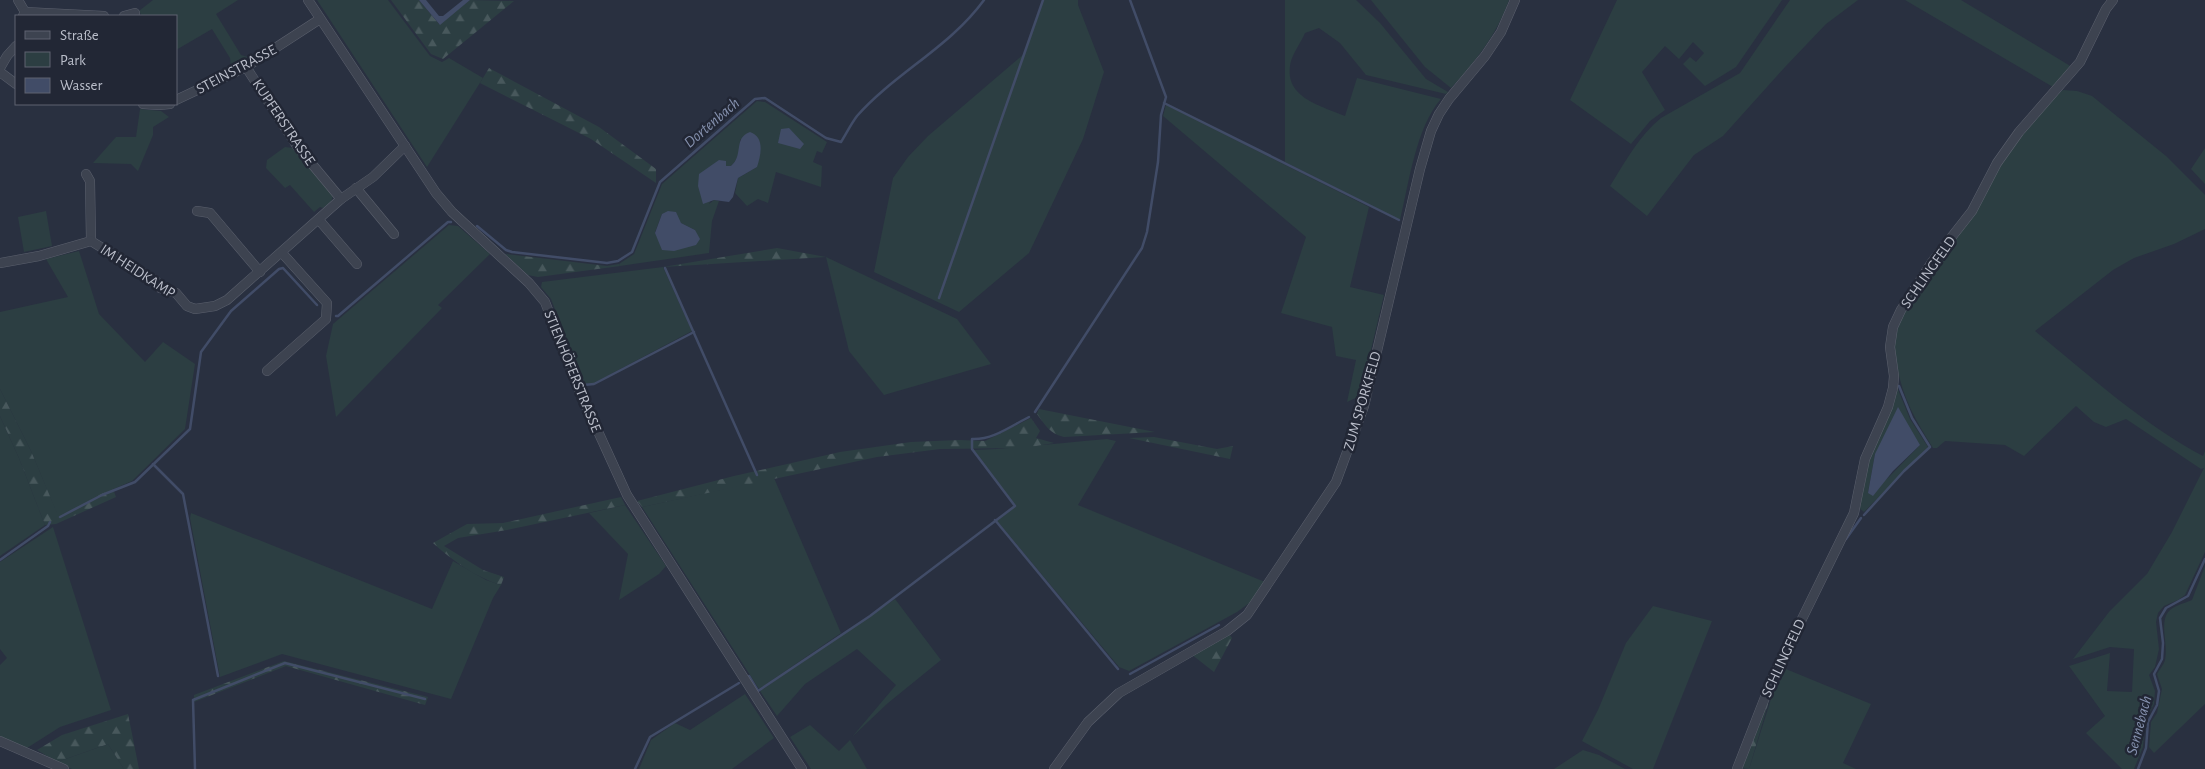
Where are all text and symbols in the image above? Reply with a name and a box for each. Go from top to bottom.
legend [15,15,178,105]
text: Straße [60,28,99,43]
street label: STEINSTRASSE [194,42,279,97]
text: Park [60,53,86,68]
street label: KUPFERSTRASSE [249,77,318,168]
text: Wasser [60,78,103,93]
water label: Dortenbach [681,95,742,151]
street label: SCHLINGFELD [1898,233,1959,311]
street label: IM HEIDKAMP [98,242,178,301]
street label: STIENHÖFERSTRASSE [541,307,606,434]
street label: ZUM SPORKFELD [1341,350,1384,452]
street label: SCHLINGFELD [1759,617,1808,699]
water label: Sennebach [2123,694,2155,757]

